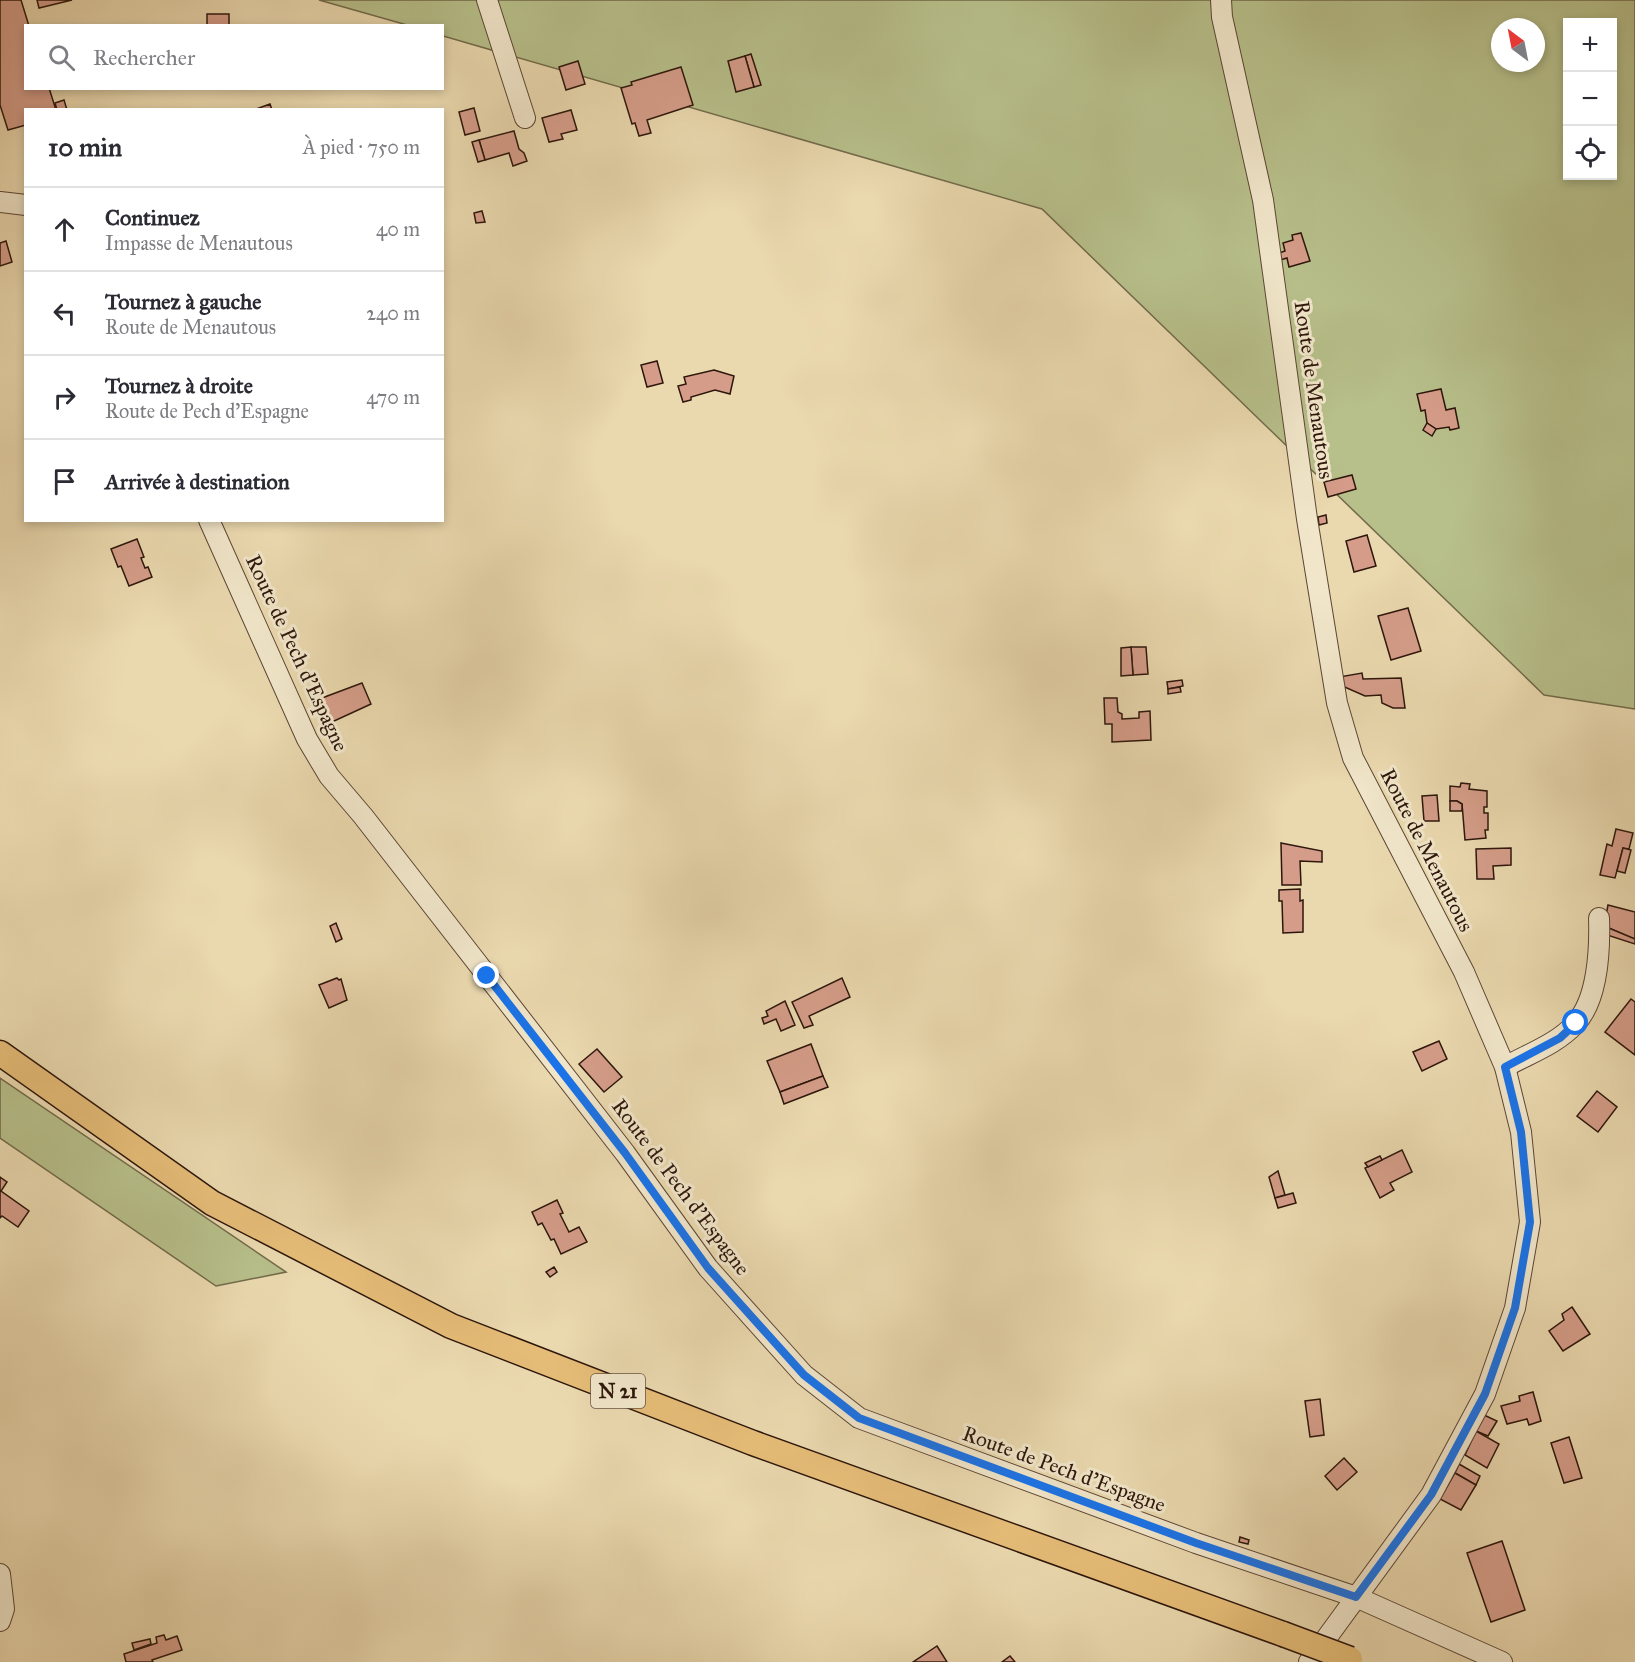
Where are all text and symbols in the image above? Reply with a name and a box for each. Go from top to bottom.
north arrow [1491,18,1545,72]
map controls [1563,18,1617,180]
button: + [1563,18,1617,72]
search box [24,24,444,90]
icon: search [45,41,78,74]
text: Rechercher [93,44,195,71]
button: − [1563,72,1617,126]
button: locate [1563,126,1617,180]
text: 10 min [48,131,122,163]
text: À pied · 750 m [303,135,420,159]
text: Continuez [105,204,200,231]
icon: ahead [48,213,81,246]
text: 40 m [376,217,420,241]
text: Impasse de Menautous [105,231,293,255]
text: Tournez à gauche [105,288,261,315]
icon: left [48,297,81,330]
street label: Route de Menautous [1289,299,1339,481]
text: 240 m [366,301,420,325]
text: Route de Menautous [105,315,276,339]
text: Tournez à droite [105,372,253,399]
icon: right [48,381,81,414]
text: 470 m [366,385,420,409]
text: Route de Pech d'Espagne [105,399,309,423]
icon: arrive [48,465,81,498]
text: Arrivée à destination [105,468,290,495]
street label: Route de Pech d'Espagne [240,550,354,756]
street label: Route de Menautous [1375,764,1479,936]
route end [473,962,499,988]
route start [1562,1009,1588,1035]
street label: Route de Pech d'Espagne [606,1094,756,1281]
road number: N 21 [591,1374,645,1408]
street label: Route de Pech d'Espagne [959,1420,1169,1518]

